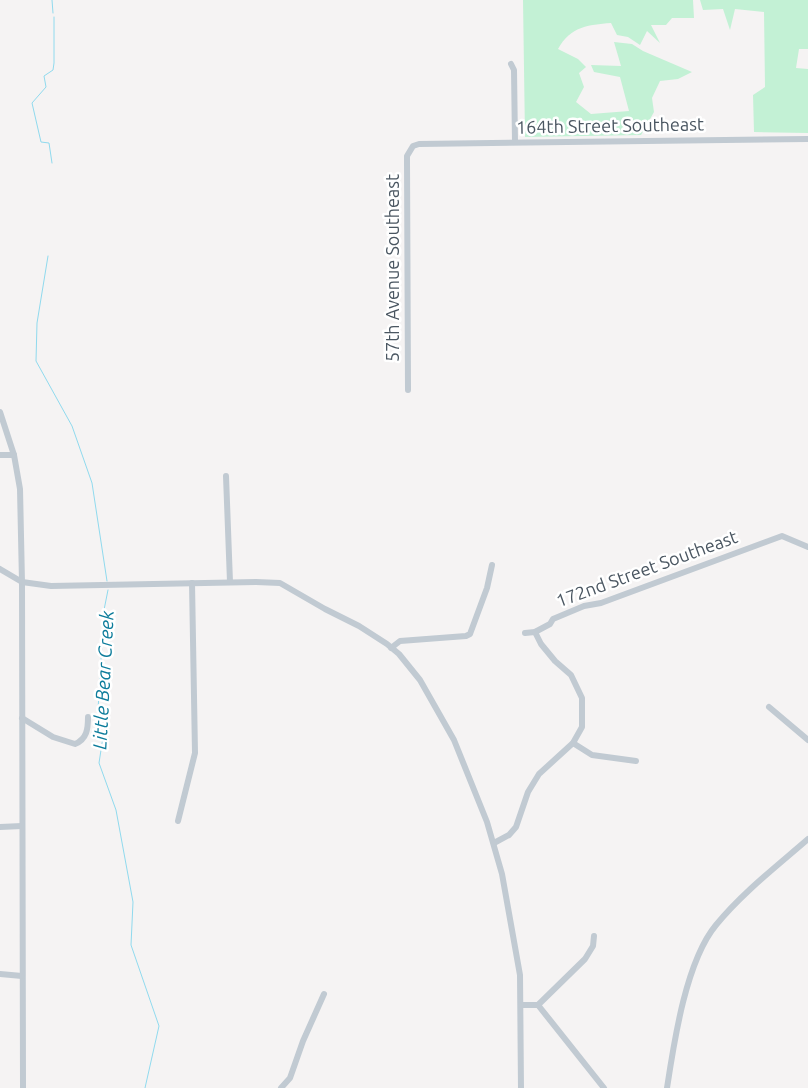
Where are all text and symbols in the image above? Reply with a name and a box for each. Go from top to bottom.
street label: 164th Street Southeast [516,113,704,137]
street label: 57th Avenue Southeast [382,174,402,362]
street label: 172nd Street Southeast [553,526,740,610]
water label: Little Bear Creek [88,610,118,750]

